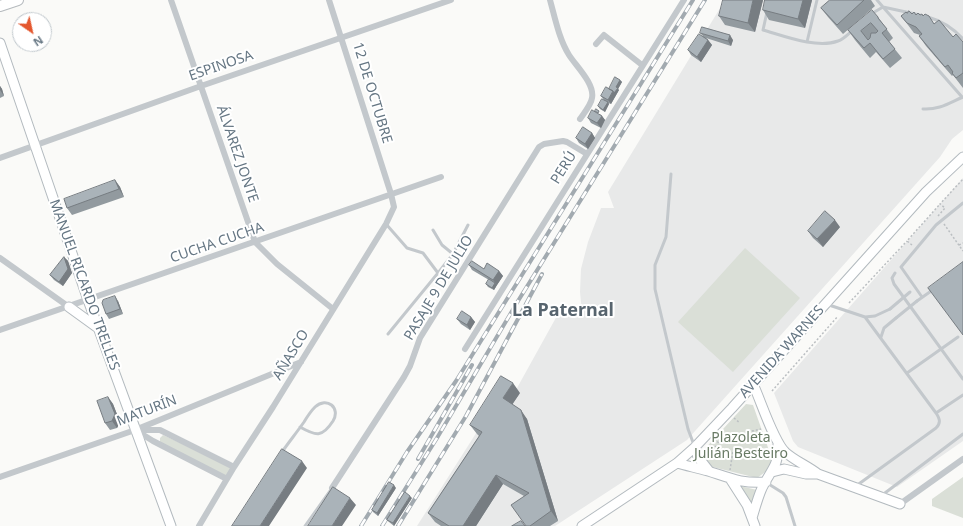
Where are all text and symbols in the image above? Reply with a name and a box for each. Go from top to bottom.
north arrow [12,12,52,52]
text: N [31,33,46,50]
street label: 12 DE OCTUBRE [349,40,395,146]
street label: ESPINOSA [187,47,255,85]
street label: ÁLVAREZ JONTE [212,103,262,205]
street label: PERÚ [548,149,580,187]
street label: MANUEL RICARDO TRELLES [45,197,123,373]
street label: CUCHA CUCHA [168,219,266,267]
street label: PASAJE 9 DE JULIO [401,232,477,344]
district label: La Paternal [512,300,614,322]
street label: AVENIDA WARNES [736,302,828,402]
street label: AÑASCO [269,327,313,383]
street label: MATURÍN [115,392,179,430]
park label: Plazoleta Julián Besteiro [694,430,788,462]

